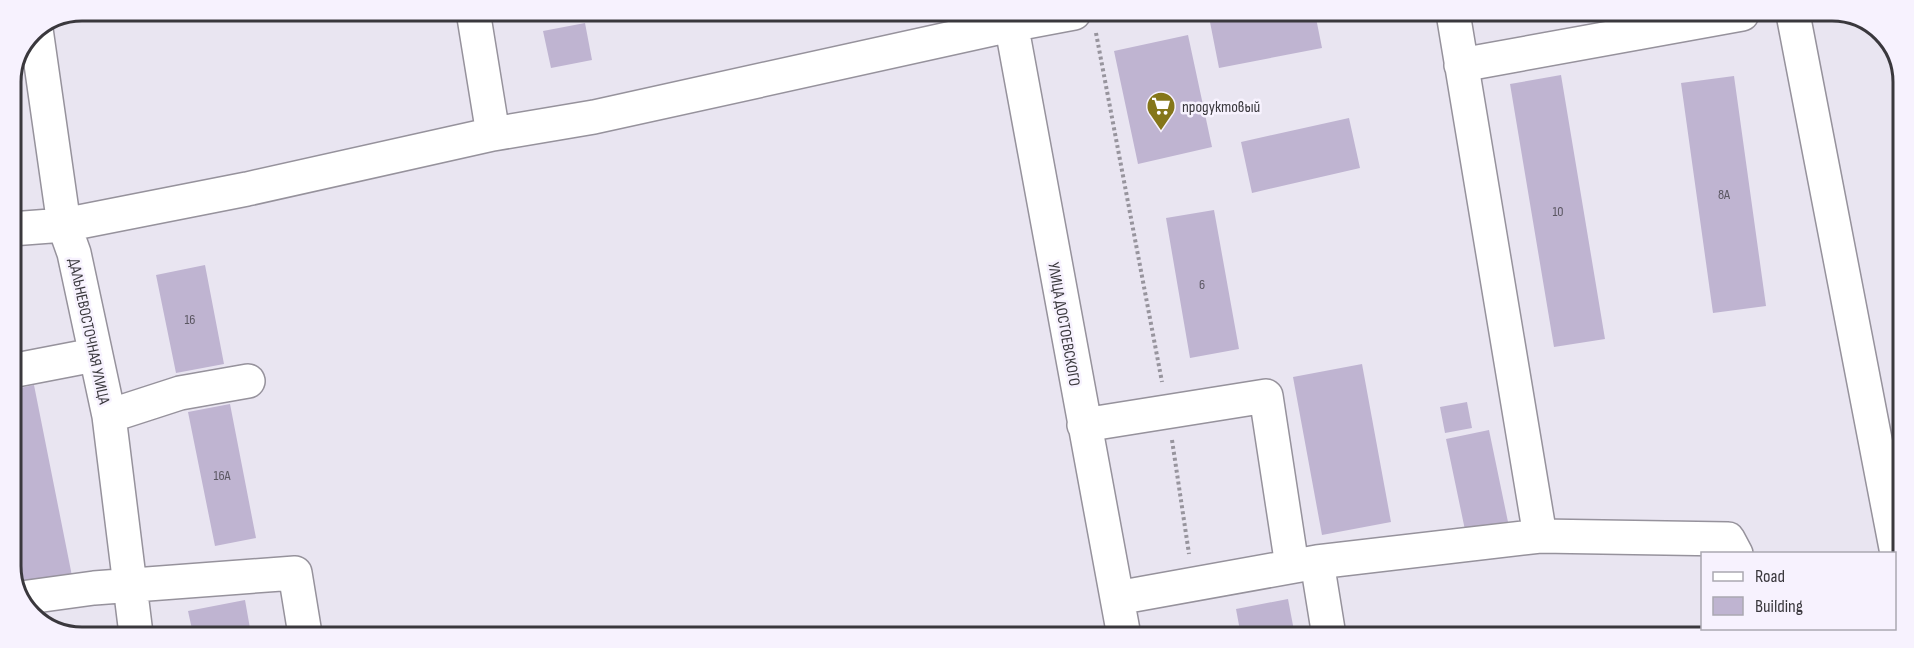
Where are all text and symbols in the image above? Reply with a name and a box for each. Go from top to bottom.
supermarket icon: продуктовый [1145,90,1177,132]
place label: продуктовый [1182,98,1260,117]
house number: 8А [1718,186,1731,203]
house number: 10 [1552,203,1564,220]
street label: ДАЛЬНЕВОСТОЧНАЯ УЛИЦА [64,257,113,406]
street label: УЛИЦА ДОСТОЕВСКОГО [1043,261,1084,388]
house number: 6 [1199,276,1205,293]
house number: 16 [184,311,196,328]
house number: 16А [213,467,232,484]
legend [1701,552,1896,630]
text: Road [1755,566,1785,587]
text: Building [1755,596,1803,617]

